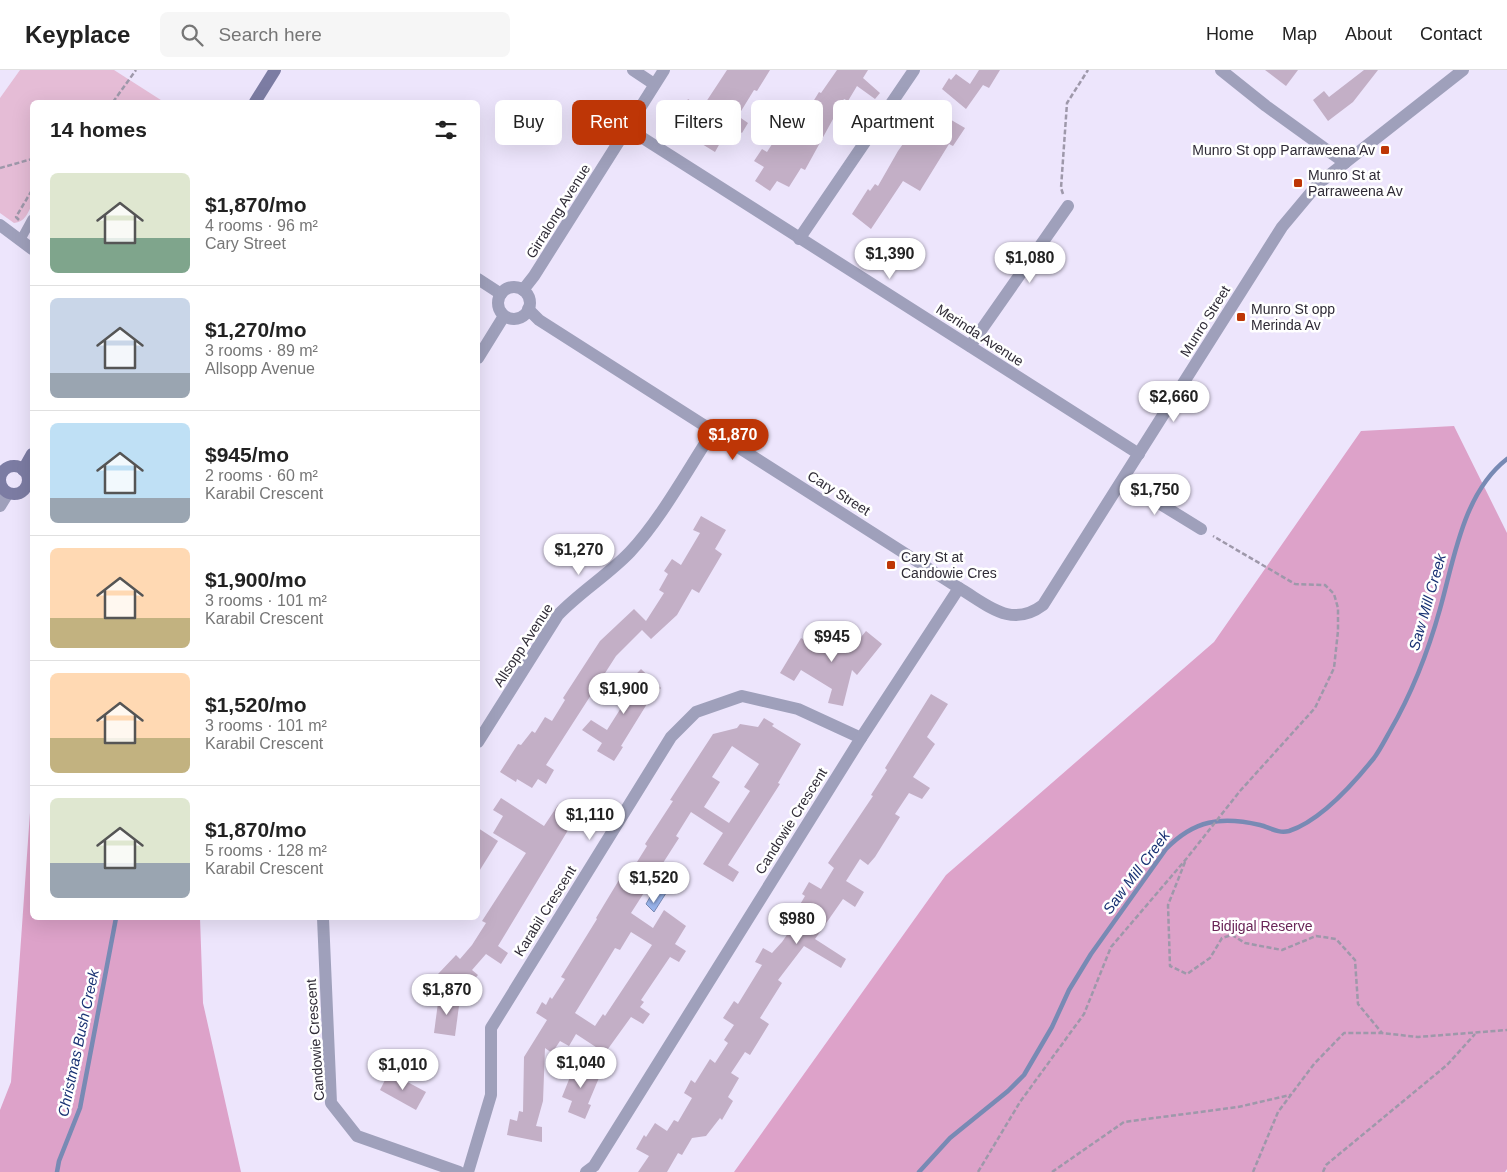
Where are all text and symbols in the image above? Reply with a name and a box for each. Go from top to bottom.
search box [160,12,510,57]
text: Keyplace [25,21,130,48]
icon: search [178,21,206,49]
text: Search here [218,24,322,45]
text: Home [1206,24,1254,44]
text: Map [1282,24,1317,44]
text: About [1345,24,1392,44]
text: Contact [1420,24,1482,44]
chip: Buy [495,100,562,145]
chip: Rent [572,100,646,145]
chip: Filters [656,100,741,145]
chip: New [751,100,823,145]
chip: Apartment [833,100,952,145]
icon: filters [432,116,460,144]
text: 14 homes [50,118,147,141]
place label: Munro St opp Parraweena Av [1192,142,1375,158]
marker: Munro St opp Parraweena Av [1379,144,1391,156]
street label: Girralong Avenue [523,161,593,261]
place label: Munro St at Parraweena Av [1308,167,1403,199]
marker: Munro St at Parraweena Av [1292,177,1304,189]
icon: home [90,193,150,253]
text: $1,870/mo [205,193,307,216]
text: 4 rooms · 96 m² [205,217,318,234]
text: Cary Street [205,235,286,252]
pin: $1,390 [849,238,931,280]
pin: $1,080 [989,242,1071,284]
text: $1,390 [866,245,914,262]
text: $1,080 [1006,249,1054,266]
street label: Munro Street [1177,282,1233,360]
street label: Merinda Avenue [933,301,1027,369]
place label: Munro St opp Merinda Av [1251,301,1335,333]
marker: Munro St opp Merinda Av [1235,311,1247,323]
icon: home [90,318,150,378]
text: $1,270/mo [205,318,307,341]
text: 3 rooms · 89 m² [205,342,318,359]
text: Allsopp Avenue [205,360,315,377]
pin: $2,660 [1133,380,1215,423]
text: $2,660 [1150,388,1198,405]
pin: $1,870 [692,418,774,461]
text: $1,870 [709,426,757,443]
icon: home [90,443,150,503]
text: $945/mo [205,443,289,466]
text: 2 rooms · 60 m² [205,467,318,484]
street label: Cary Street [805,467,873,519]
pin: $1,750 [1114,474,1196,516]
text: $1,750 [1131,481,1179,498]
text: Karabil Crescent [205,485,323,502]
pin: $1,270 [538,534,620,576]
text: $1,270 [555,541,603,558]
place label: Cary St at Candowie Cres [901,549,997,581]
water label: Saw Mill Creek [1405,550,1449,652]
marker: Cary St at Candowie Cres [885,559,897,571]
icon: home [90,568,150,628]
text: $1,900/mo [205,568,307,591]
text: 3 rooms · 101 m² [205,592,327,609]
street label: Allsopp Avenue [490,600,556,690]
text: Karabil Crescent [205,610,323,627]
pin: $945 [802,620,862,663]
text: $945 [814,628,850,645]
pin: $1,900 [583,672,665,715]
text: $1,900 [600,680,648,697]
icon: home [90,693,150,753]
text: $1,520/mo [205,693,307,716]
text: 3 rooms · 101 m² [205,717,327,734]
text: Karabil Crescent [205,735,323,752]
street label: Candowie Crescent [752,765,830,877]
pin: $1,110 [549,798,631,841]
text: $1,110 [566,806,614,823]
icon: home [90,818,150,878]
text: $1,870/mo [205,818,307,841]
water label: Saw Mill Creek [1099,826,1174,917]
text: 5 rooms · 128 m² [205,842,327,859]
text: Karabil Crescent [205,860,323,877]
pin: $1,520 [613,862,695,904]
street label: Karabil Crescent [511,863,579,959]
text: $1,520 [630,869,678,886]
pin: $980 [767,902,827,945]
text: $980 [779,910,815,927]
park label: Bidjigal Reserve [1211,918,1313,934]
water label: Christmas Bush Creek [54,966,102,1118]
pin: $1,870 [406,974,488,1016]
street label: Candowie Crescent [303,978,327,1101]
text: $1,870 [423,981,471,998]
pin: $1,040 [540,1046,622,1089]
pin: $1,010 [362,1048,444,1091]
text: $1,040 [557,1054,605,1071]
text: $1,010 [379,1056,427,1073]

